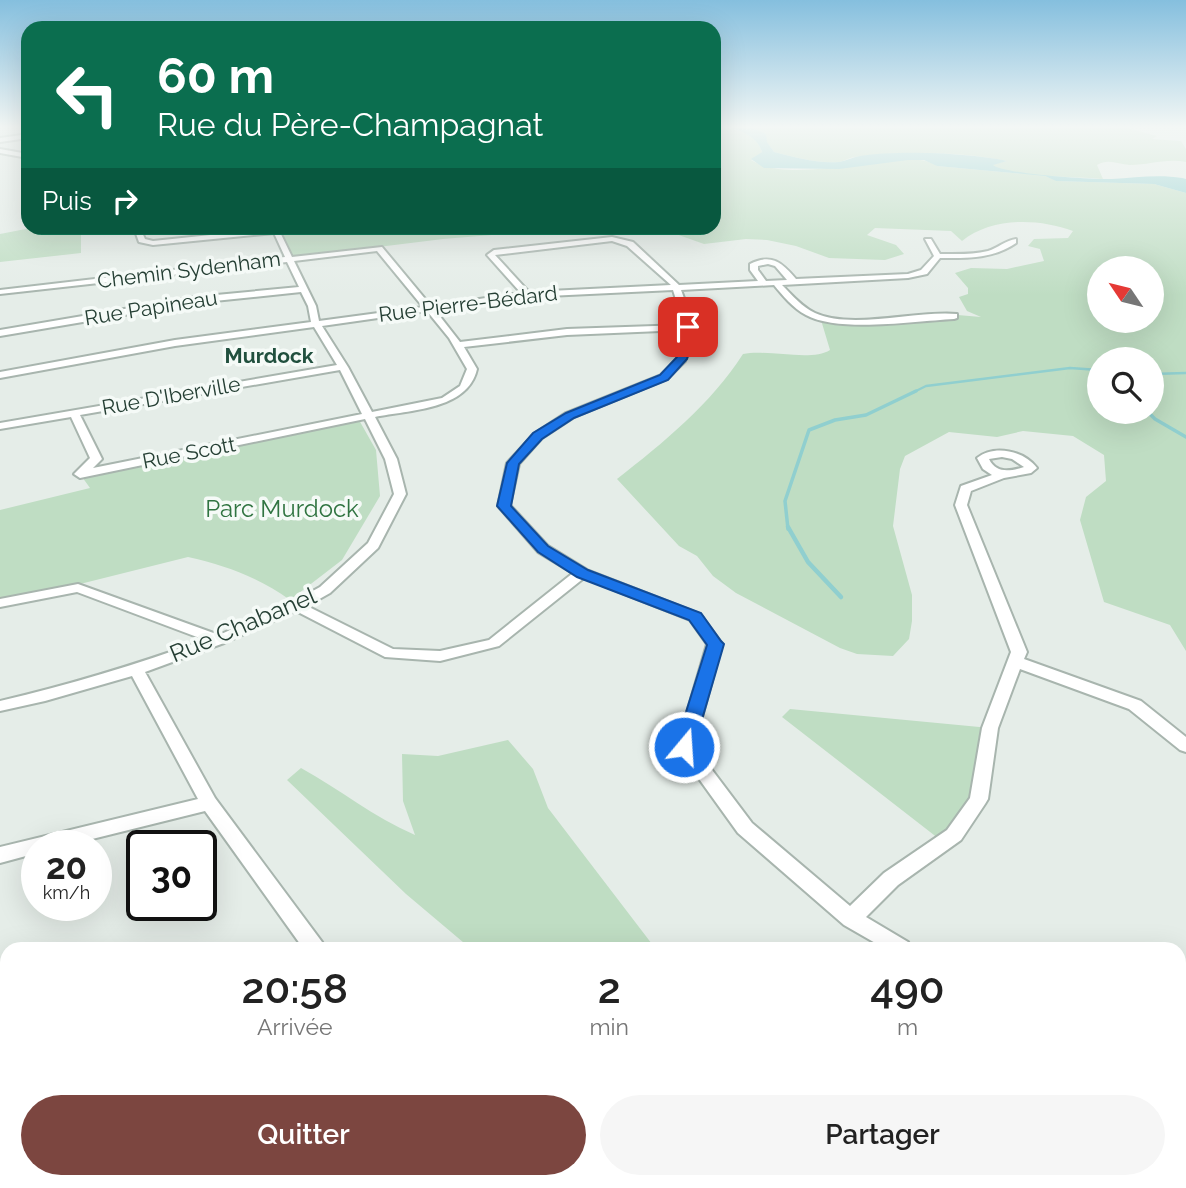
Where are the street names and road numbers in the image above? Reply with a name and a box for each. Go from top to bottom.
street label: Chemin Sydenham [96,246,282,293]
street label: Rue Pierre-Bédard [377,280,559,327]
street label: Rue Papineau [83,285,219,330]
street label: Rue D'Iberville [100,371,242,420]
street label: Rue Scott [140,431,238,474]
street label: Rue Chabanel [165,581,321,668]

